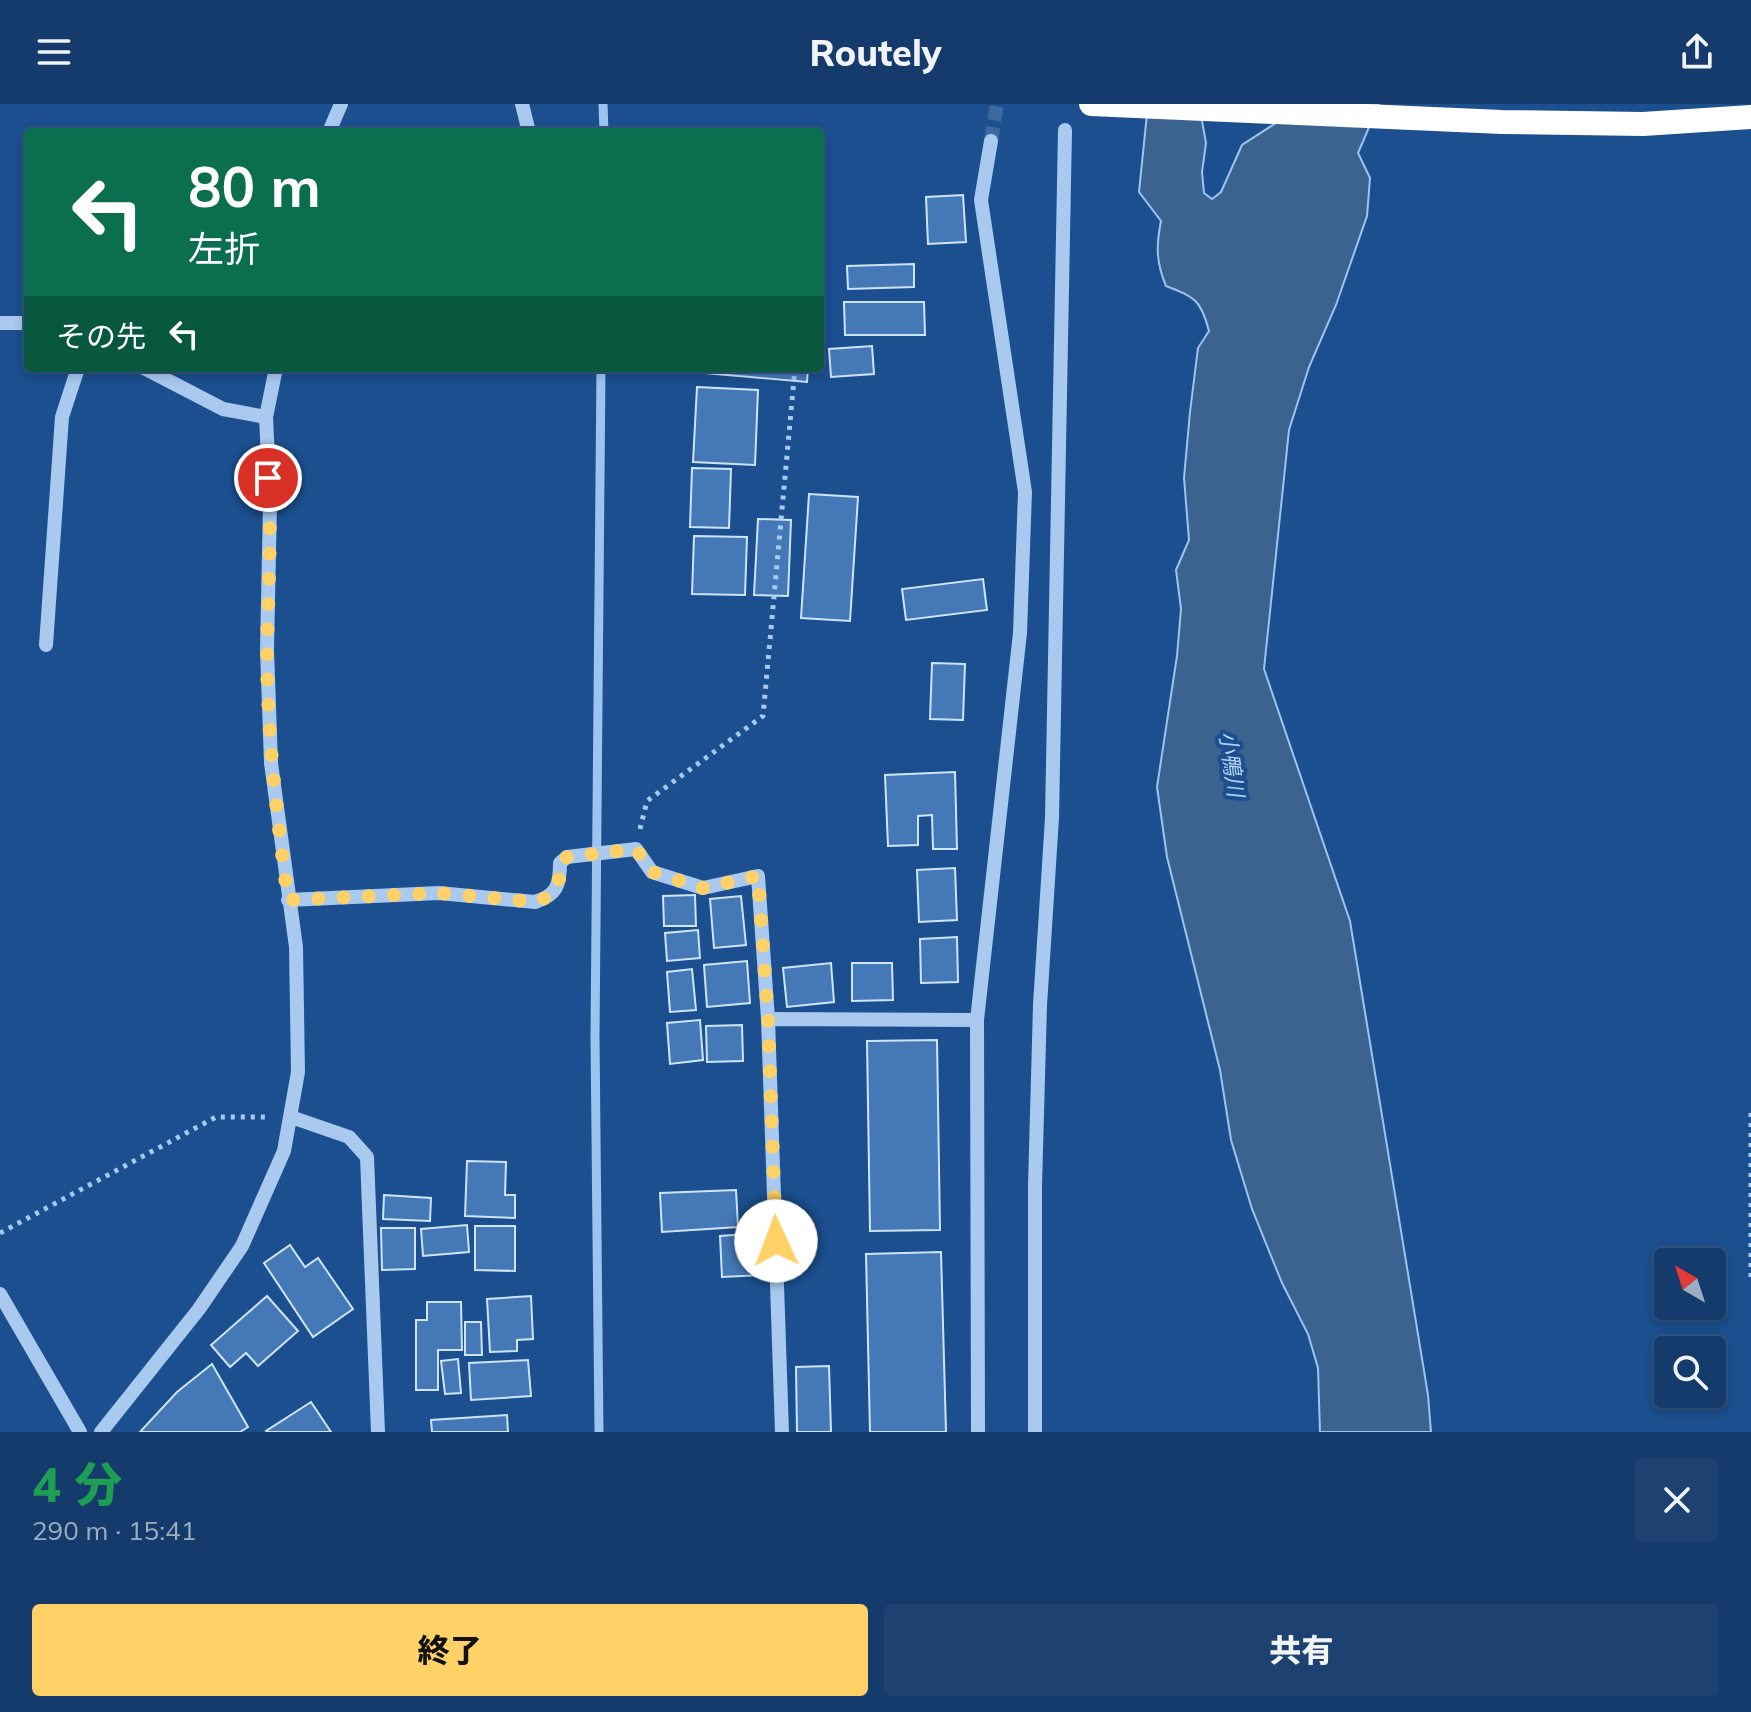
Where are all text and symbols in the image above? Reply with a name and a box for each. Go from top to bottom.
icon: menu [32,30,76,74]
text: Routely [809,30,942,75]
icon: share [1675,30,1719,74]
text: 80 m [188,151,321,221]
icon: left [56,160,160,264]
text: 左折 [188,226,260,271]
icon: left [162,312,206,356]
text: その先 [56,317,146,355]
pin [234,444,302,512]
icon: arrive [246,456,290,500]
water label: 小鴨川 [1214,729,1251,801]
position arrow [734,1199,818,1283]
north arrow [1654,1248,1726,1320]
map controls [1654,1248,1726,1408]
button: search [1654,1336,1726,1408]
text: 4 分 [32,1454,122,1514]
button: close [1635,1458,1719,1542]
text: 290 m · 15:41 [32,1514,196,1547]
button: 終了 [32,1604,868,1696]
button: 共有 [884,1604,1719,1696]

